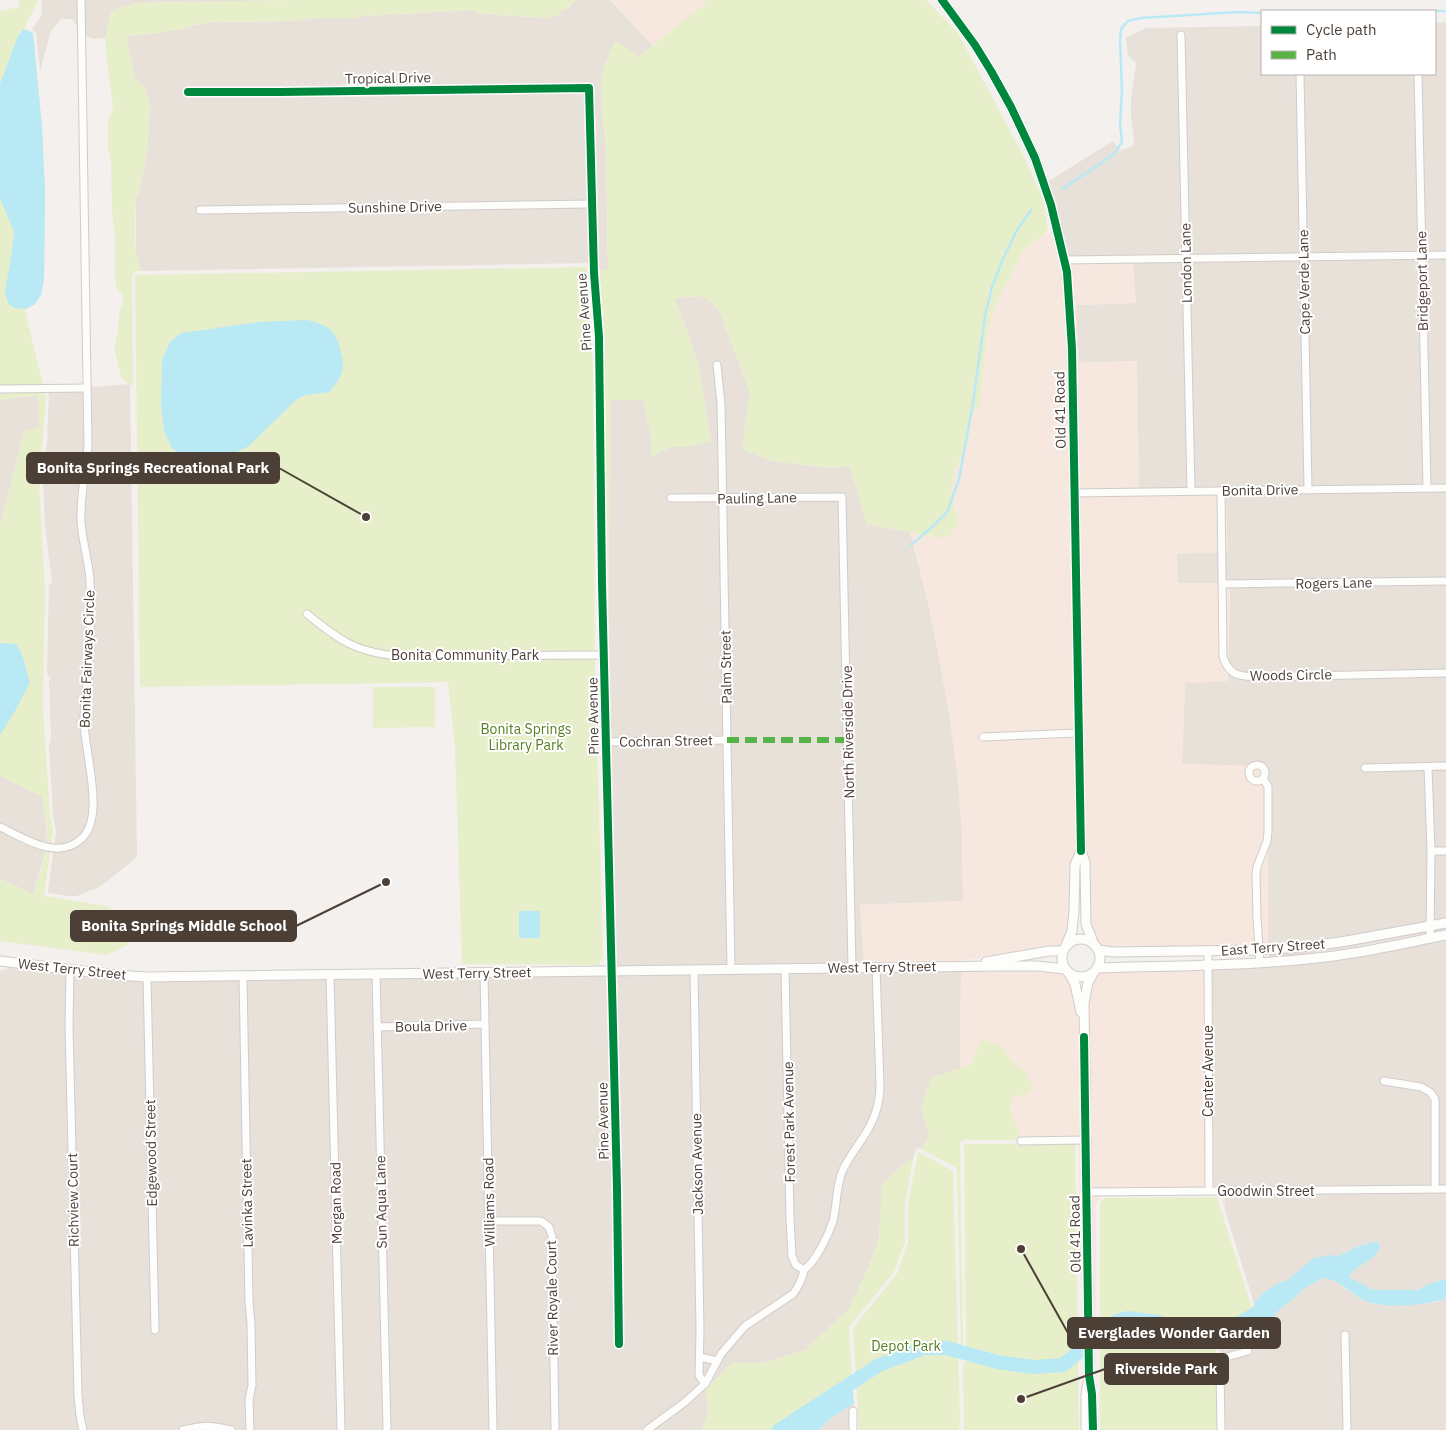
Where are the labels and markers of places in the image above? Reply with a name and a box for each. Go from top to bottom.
callout: Bonita Springs Recreational Park [27,453,279,483]
callout: Bonita Springs Middle School [71,911,296,941]
callout: Everglades Wonder Garden [1068,1318,1280,1348]
callout: Riverside Park [1105,1354,1228,1384]

